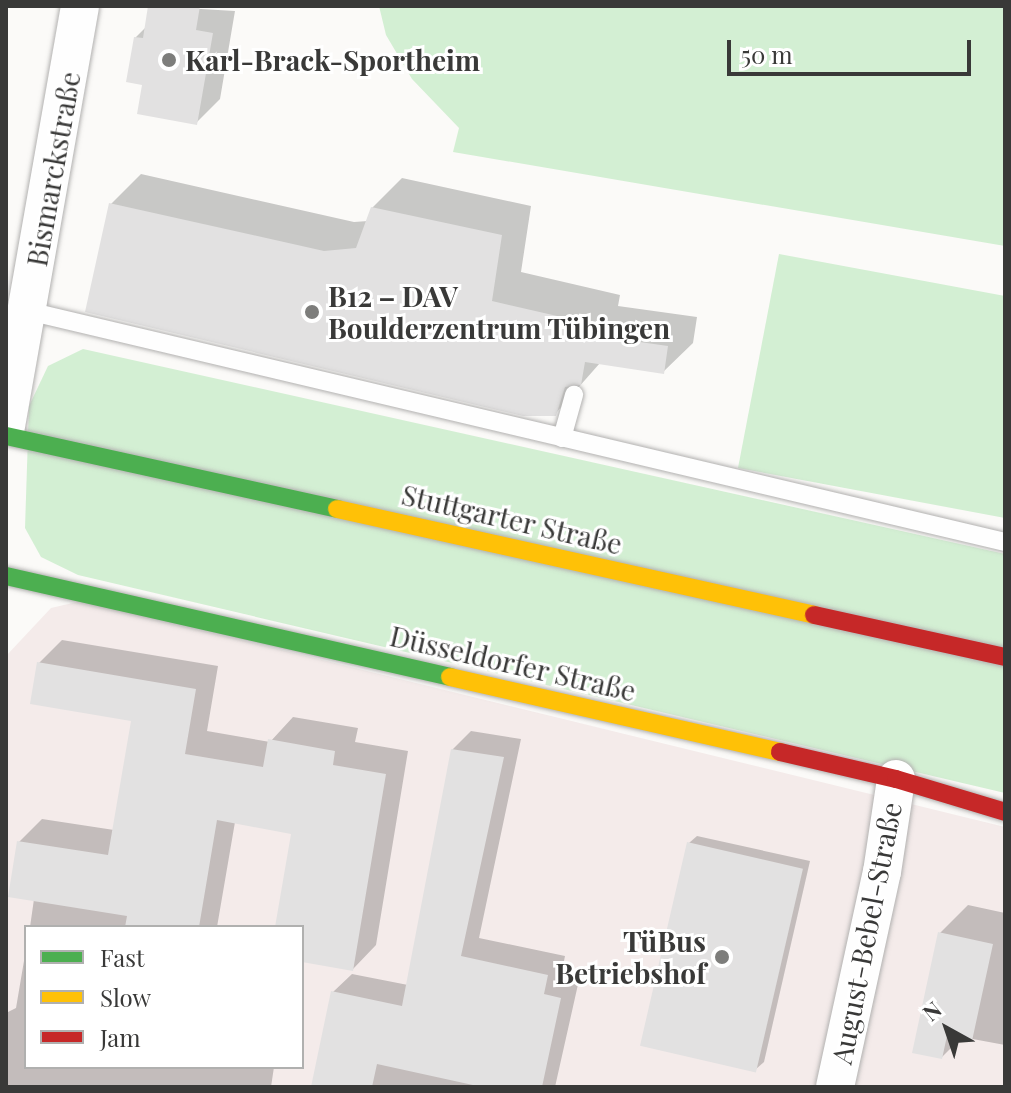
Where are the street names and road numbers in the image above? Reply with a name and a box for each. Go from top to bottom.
street label: Bismarckstraße [19,69,87,269]
street label: Stuttgarter Straße [398,477,626,561]
street label: Düsseldorfer Straße [387,618,639,708]
street label: August-Bebel-Straße [824,799,908,1067]

